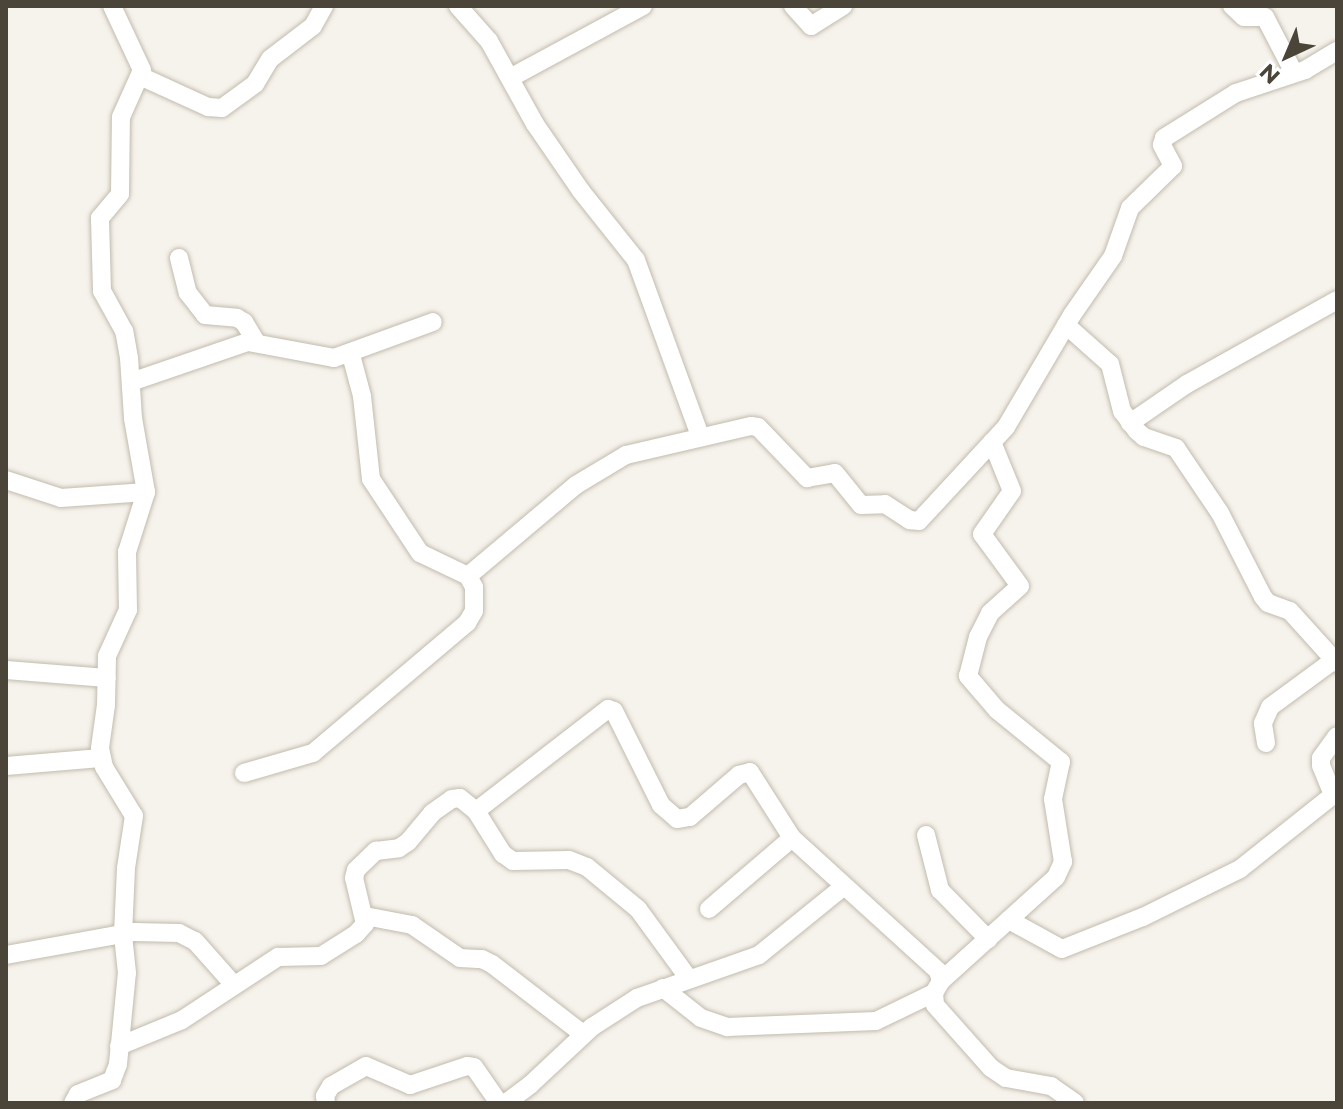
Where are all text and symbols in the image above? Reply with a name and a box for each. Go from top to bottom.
north arrow [1247,16,1327,96]
text: N [1254,58,1286,90]

